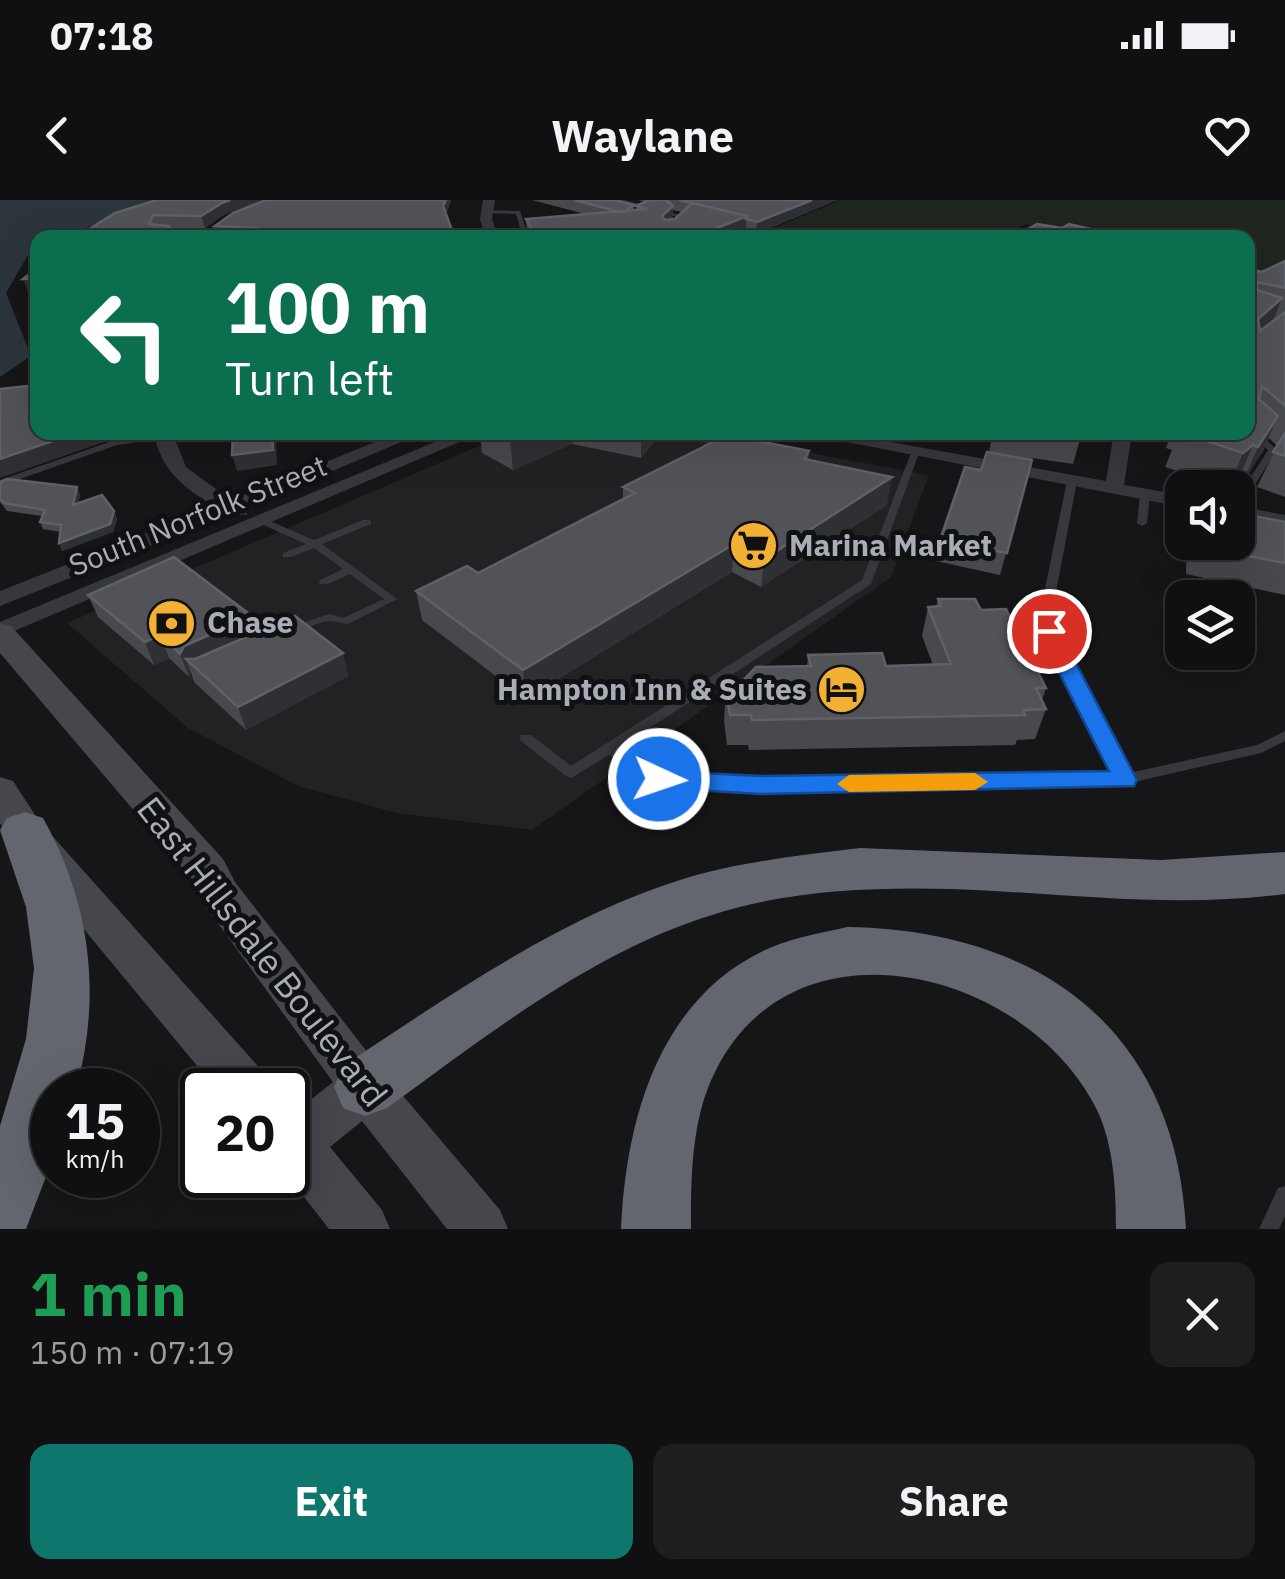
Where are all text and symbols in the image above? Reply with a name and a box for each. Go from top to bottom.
text: 07:18 [50,11,154,60]
text: Waylane [551,106,734,164]
icon: back [30,108,85,163]
icon: heart [1200,108,1255,163]
text: 100 m [225,261,430,352]
icon: left [60,270,190,400]
text: Turn left [225,349,394,407]
street label: South Norfolk Street [63,445,332,584]
map controls [1165,470,1255,670]
button: sound [1165,470,1255,560]
supermarket icon: Marina Market [728,520,780,572]
place label: Marina Market [789,525,992,564]
button: layers [1165,580,1255,670]
pin [1007,589,1092,674]
bank icon: Chase [146,597,198,649]
place label: Chase [207,602,293,641]
icon: arrive [1022,604,1077,659]
hotel icon: Hampton Inn & Suites [816,664,868,716]
place label: Hampton Inn & Suites [497,669,807,708]
position arrow [607,727,711,831]
street label: East Hillsdale Boulevard [127,787,398,1116]
speed limit sign: 20 [180,1068,310,1198]
text: 15 [65,1088,125,1153]
text: km/h [66,1142,124,1175]
text: 1 min [30,1254,187,1333]
button: close [1150,1262,1255,1367]
text: 150 m · 07:19 [30,1331,235,1373]
button: Exit [30,1444,633,1559]
button: Share [653,1444,1255,1559]

